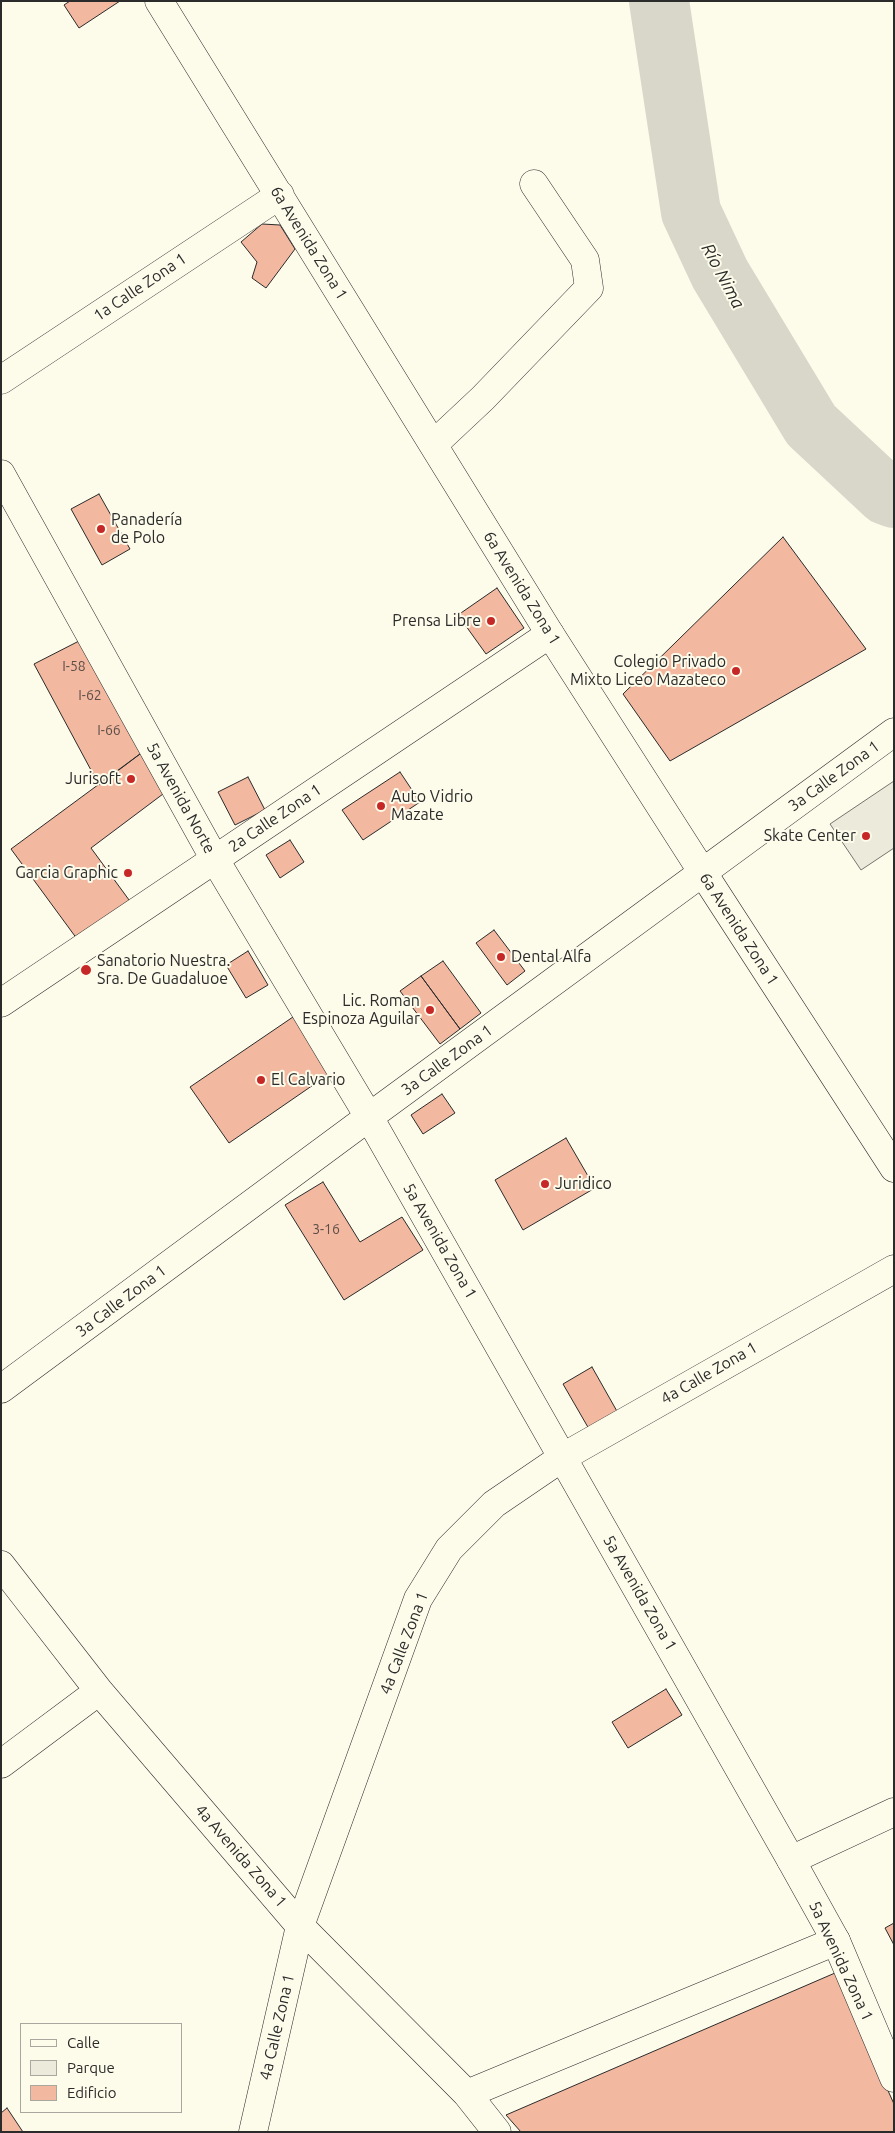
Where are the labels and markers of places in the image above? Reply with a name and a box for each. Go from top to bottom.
place label: Panadería de Polo [111,510,182,548]
marker: Panadería de Polo [95,523,107,535]
place label: Prensa Libre [392,611,481,631]
marker: Prensa Libre [485,615,497,627]
place label: Colegio Privado Mixto Liceo Mazateco [570,652,726,690]
marker: Colegio Privado Mixto Liceo Mazateco [730,665,742,677]
place label: Jurisoft [65,769,121,789]
marker: Jurisoft [125,773,137,785]
place label: Auto Vidrio Mazate [391,787,473,825]
marker: Auto Vidrio Mazate [375,800,387,812]
place label: Skate Center [764,826,856,846]
marker: Skate Center [860,830,872,842]
place label: Garcia Graphic [15,863,118,883]
marker: Garcia Graphic [122,867,134,879]
place label: Dental Alfa [511,947,591,967]
place label: Sanatorio Nuestra. Sra. De Guadaluoe [97,951,230,989]
marker: Dental Alfa [495,951,507,963]
marker: Sanatorio Nuestra. Sra. De Guadaluoe [79,963,93,977]
place label: Lic. Roman Espinoza Aguilar [302,991,420,1029]
marker: Lic. Roman Espinoza Aguilar [424,1004,436,1016]
place label: El Calvario [271,1070,345,1090]
marker: El Calvario [255,1074,267,1086]
place label: Juridico [555,1174,612,1194]
marker: Juridico [539,1178,551,1190]

